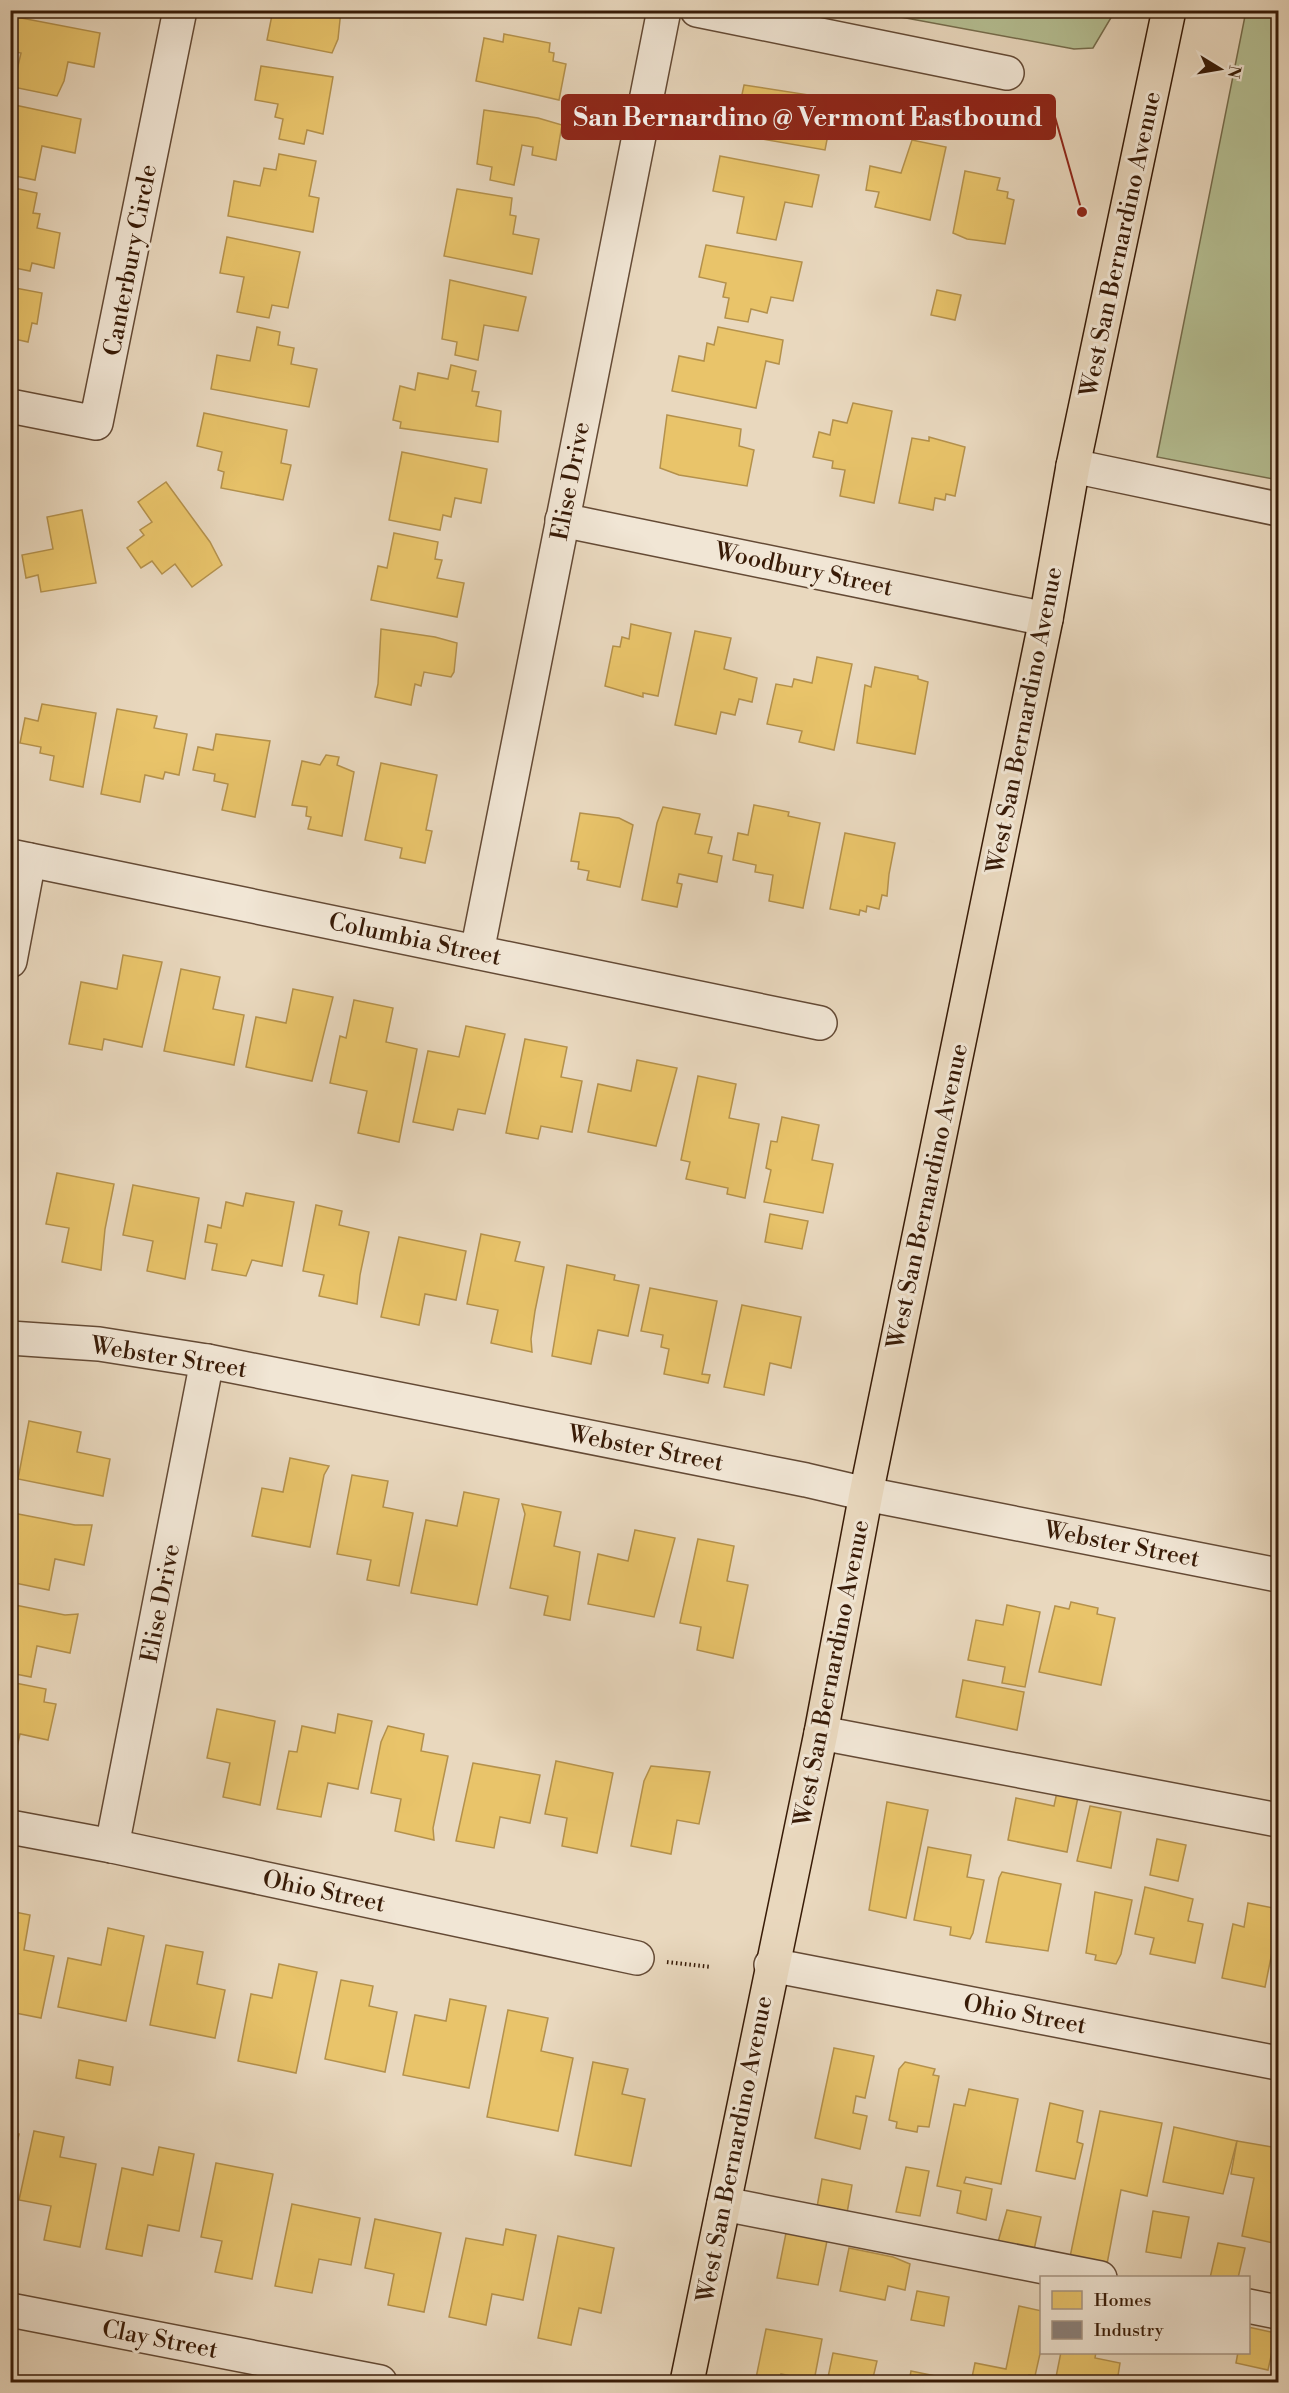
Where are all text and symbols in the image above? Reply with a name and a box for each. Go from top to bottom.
north arrow [1190,39,1250,99]
text: N [1223,64,1245,80]
street label: West San Bernardino Avenue [1074,89,1168,401]
callout: San Bernardino @ Vermont Eastbound [562,95,1055,139]
text: San Bernardino @ Vermont Eastbound [573,102,1043,134]
street label: Canterbury Circle [98,162,164,358]
street label: Elise Drive [545,419,597,543]
street label: Woodbury Street [711,536,896,604]
street label: West San Bernardino Avenue [980,564,1069,877]
street label: Columbia Street [326,907,504,973]
street label: West San Bernardino Avenue [881,1041,975,1353]
street label: Webster Street [88,1331,250,1385]
street label: Webster Street [565,1419,727,1479]
street label: Webster Street [1041,1515,1203,1575]
street label: West San Bernardino Avenue [787,1517,876,1830]
street label: Elise Drive [135,1541,187,1665]
street label: Ohio Street [260,1864,388,1920]
street label: Ohio Street [961,1988,1089,2042]
street label: West San Bernardino Avenue [690,1993,779,2306]
legend [1040,2276,1250,2354]
text: Homes [1094,2289,1151,2312]
street label: Clay Street [99,2314,221,2366]
text: Industry [1094,2319,1164,2342]

